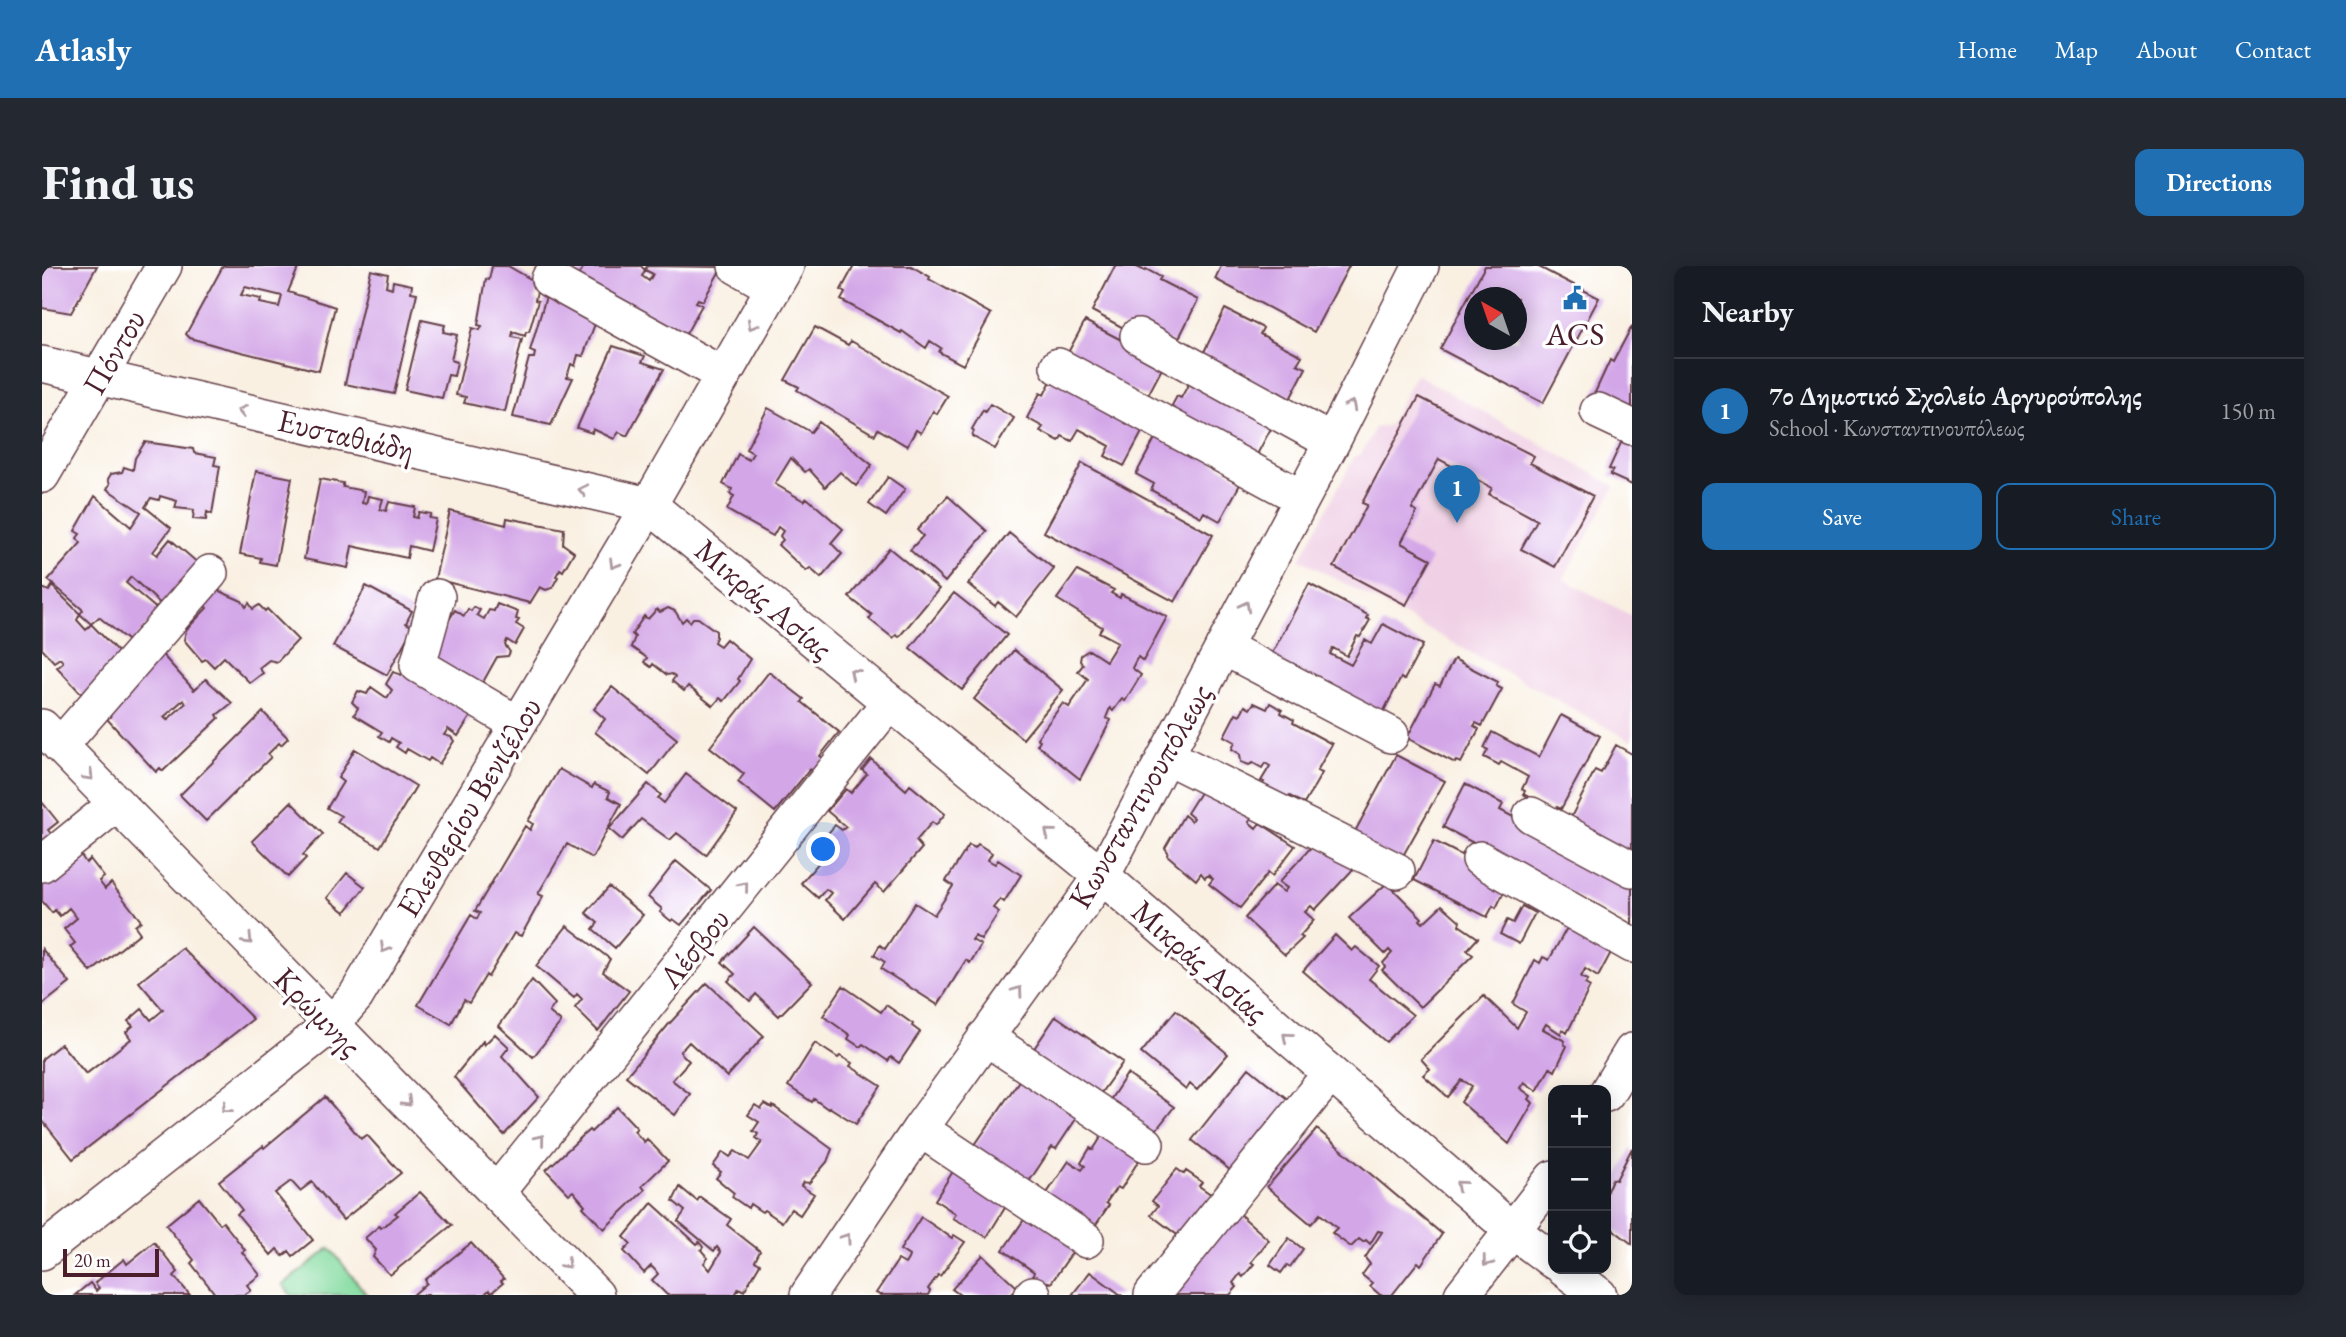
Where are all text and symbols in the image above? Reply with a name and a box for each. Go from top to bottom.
text: Atlasly [35,28,132,71]
text: Home [1957,34,2017,65]
text: Map [2055,34,2098,65]
text: About [2136,34,2197,65]
text: Contact [2235,34,2311,65]
button: Directions [2135,149,2304,216]
text: Find us [42,150,194,214]
public building icon: ACS [1561,284,1589,312]
north arrow [1464,287,1527,350]
text: Nearby [1702,292,1794,331]
street label: Πόντου [73,302,155,402]
place label: ACS [1545,313,1604,355]
one-way arrow [747,317,760,330]
text: 7ο Δημοτικό Σχολείο Αργυρούπολης [1769,379,2142,413]
text: 1 [1719,396,1731,426]
text: 150 m [2220,396,2276,426]
street label: Ευσταθιάδη [274,399,418,471]
one-way arrow [1342,400,1356,412]
one-way arrow [236,404,248,419]
text: School · Κωνσταντινουπόλεως [1769,413,2025,443]
pin: 1 [1434,465,1480,523]
one-way arrow [577,483,589,498]
button: Save [1702,483,1982,550]
button: Share [1996,483,2276,550]
street label: Μικράς Ασίας [686,529,842,669]
one-way arrow [610,556,623,569]
one-way arrow [1237,601,1250,613]
one-way arrow [849,669,861,682]
street label: Κωνσταντινουπόλεως [1059,676,1221,916]
street label: Ελευθερίου Βενιζέλου [387,689,551,925]
one-way arrow [81,768,94,781]
one-way arrow [1044,829,1057,841]
your location [806,832,840,866]
one-way arrow [736,881,748,894]
street label: Μικράς Ασίας [1123,890,1277,1032]
street label: Λέσβου [648,899,739,997]
one-way arrow [239,931,252,944]
one-way arrow [380,941,393,954]
street label: Κρώμνης [265,958,371,1066]
one-way arrow [1010,986,1022,999]
one-way arrow [1283,1033,1296,1045]
map controls [1548,1085,1611,1274]
button: + [1548,1085,1611,1148]
one-way arrow [399,1094,411,1106]
one-way arrow [222,1099,234,1112]
one-way arrow [532,1135,544,1148]
button: − [1548,1148,1611,1211]
one-way arrow [1455,1181,1468,1193]
button: locate [1548,1211,1611,1274]
one-way arrow [838,1233,851,1246]
scale bar [63,1246,159,1278]
text: 20 m [74,1248,111,1273]
one-way arrow [1482,1254,1495,1267]
one-way arrow [558,1256,571,1269]

